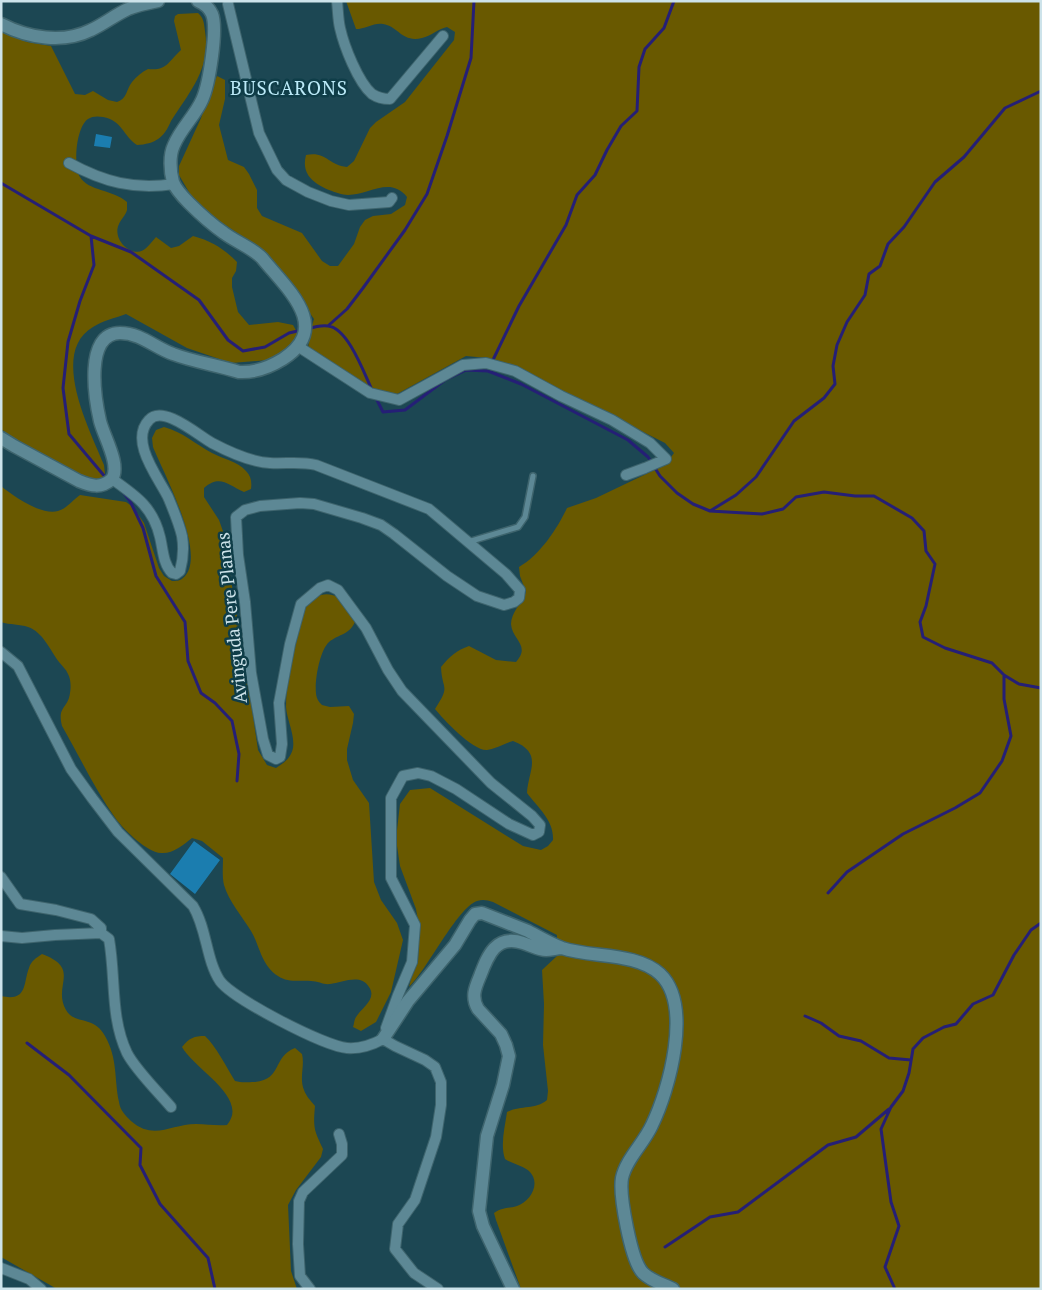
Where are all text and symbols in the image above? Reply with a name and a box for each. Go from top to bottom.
district label: BUSCARONS [230,75,348,100]
street label: Avinguda Pere Planas [210,531,252,705]

